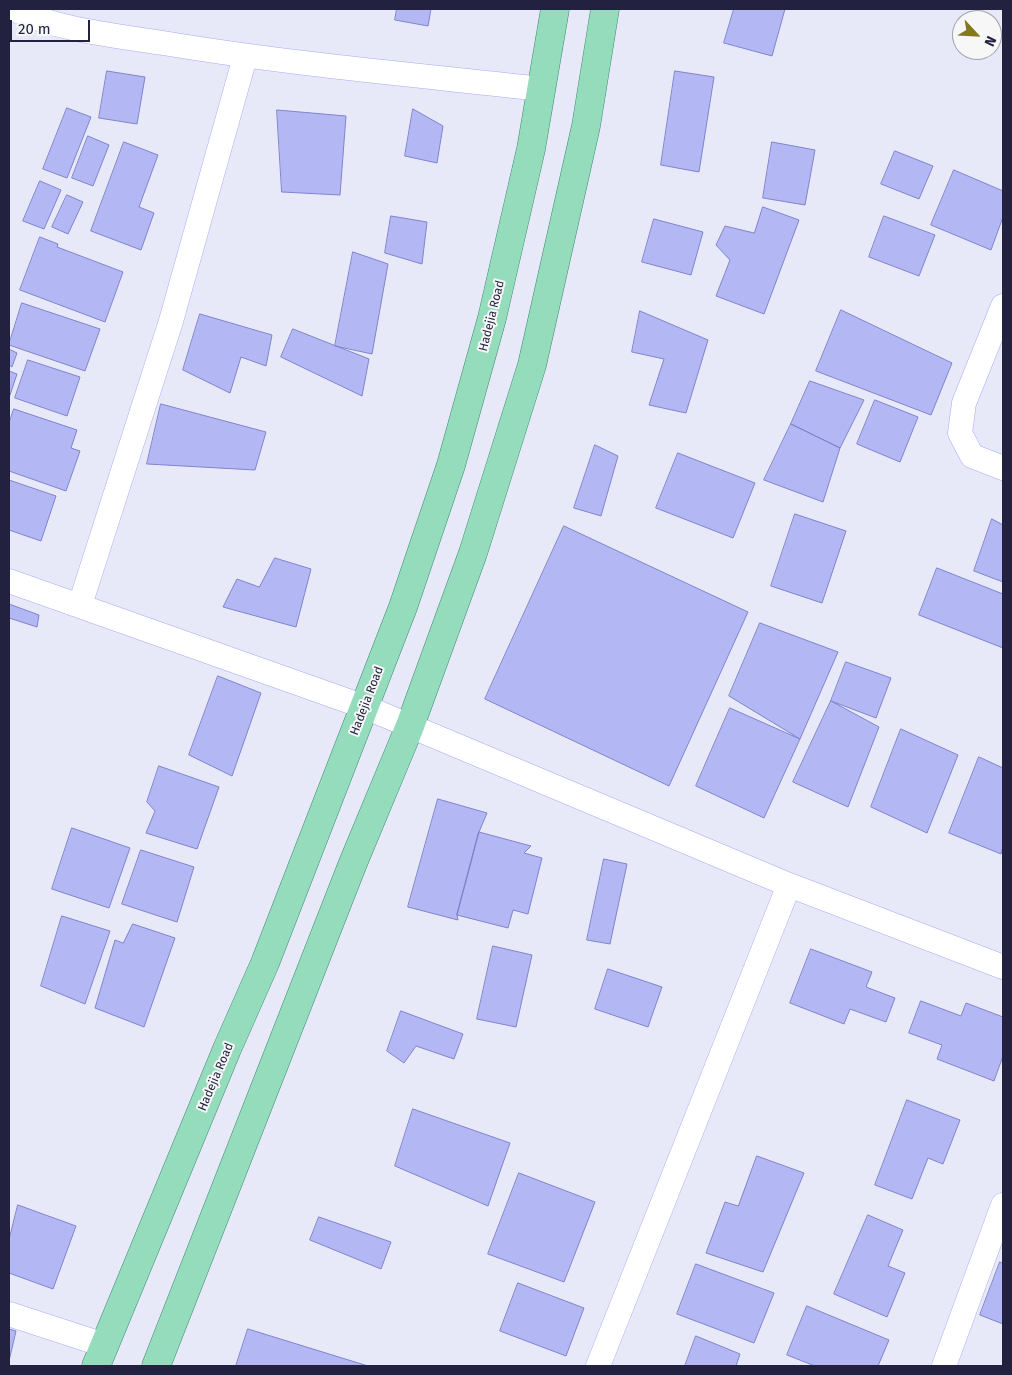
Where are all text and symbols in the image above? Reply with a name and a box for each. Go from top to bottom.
scale bar [12,10,92,42]
north arrow [952,10,1002,60]
text: 20 m [18,20,51,38]
text: N [980,33,1000,49]
street label: Hadejia Road [476,279,508,353]
street label: Hadejia Road [347,665,387,737]
street label: Hadejia Road [195,1041,237,1113]

